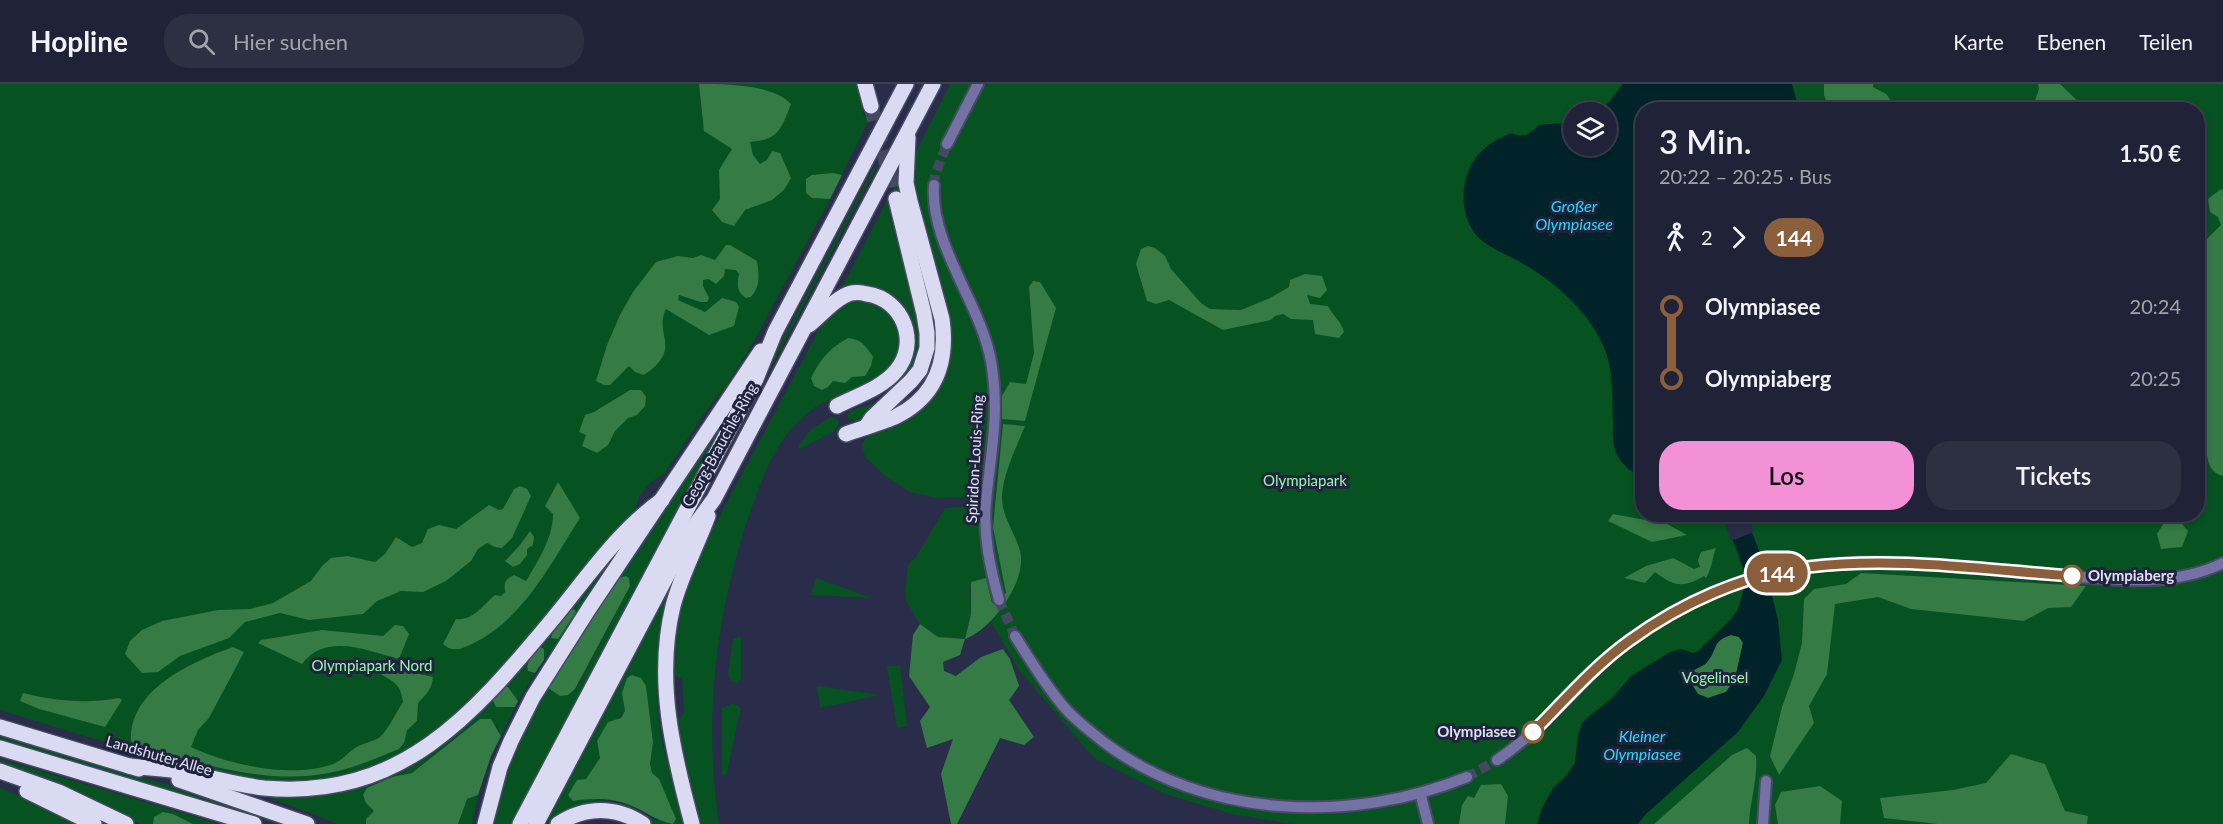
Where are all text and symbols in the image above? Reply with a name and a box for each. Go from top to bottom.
search box [164,14,584,68]
text: Hopline [30,24,128,58]
icon: search [185,25,218,58]
text: Hier suchen [233,28,348,55]
text: Karte [1953,29,2004,54]
text: Ebenen [2037,29,2106,54]
text: Teilen [2139,29,2193,54]
map controls [1563,102,1617,156]
button: layers [1563,102,1617,156]
text: 3 Min. [1659,121,1752,161]
text: 1.50 € [2119,140,2181,167]
text: 20:22 – 20:25 · Bus [1659,164,1832,188]
water label: Großer Olympiasee [1535,196,1613,233]
icon: walk [1659,221,1692,254]
icon: forward [1722,221,1755,254]
text: 2 [1701,225,1713,249]
text: 144 [1776,225,1812,250]
text: Olympiasee [1705,293,1821,320]
text: 20:24 [2130,294,2181,318]
text: Olympiaberg [1705,365,1831,392]
text: 20:25 [2130,366,2181,390]
street label: Georg-Brauchle-Ring [678,380,761,509]
street label: Spiridon-Louis-Ring [962,394,986,524]
button: Los [1659,441,1914,510]
button: Tickets [1926,441,2181,510]
park label: Olympiapark [1263,471,1347,489]
line badge: 144 [1742,554,1812,592]
text: 144 [1759,561,1795,586]
marker: Olympiaberg [2061,565,2083,587]
place label: Olympiaberg [2088,566,2174,584]
park label: Olympiapark Nord [311,656,433,674]
park label: Vogelinsel [1682,668,1748,686]
marker: Olympiasee [1522,721,1544,743]
place label: Olympiasee [1437,722,1516,740]
water label: Kleiner Olympiasee [1603,726,1681,763]
street label: Landshuter Allee [104,731,215,779]

